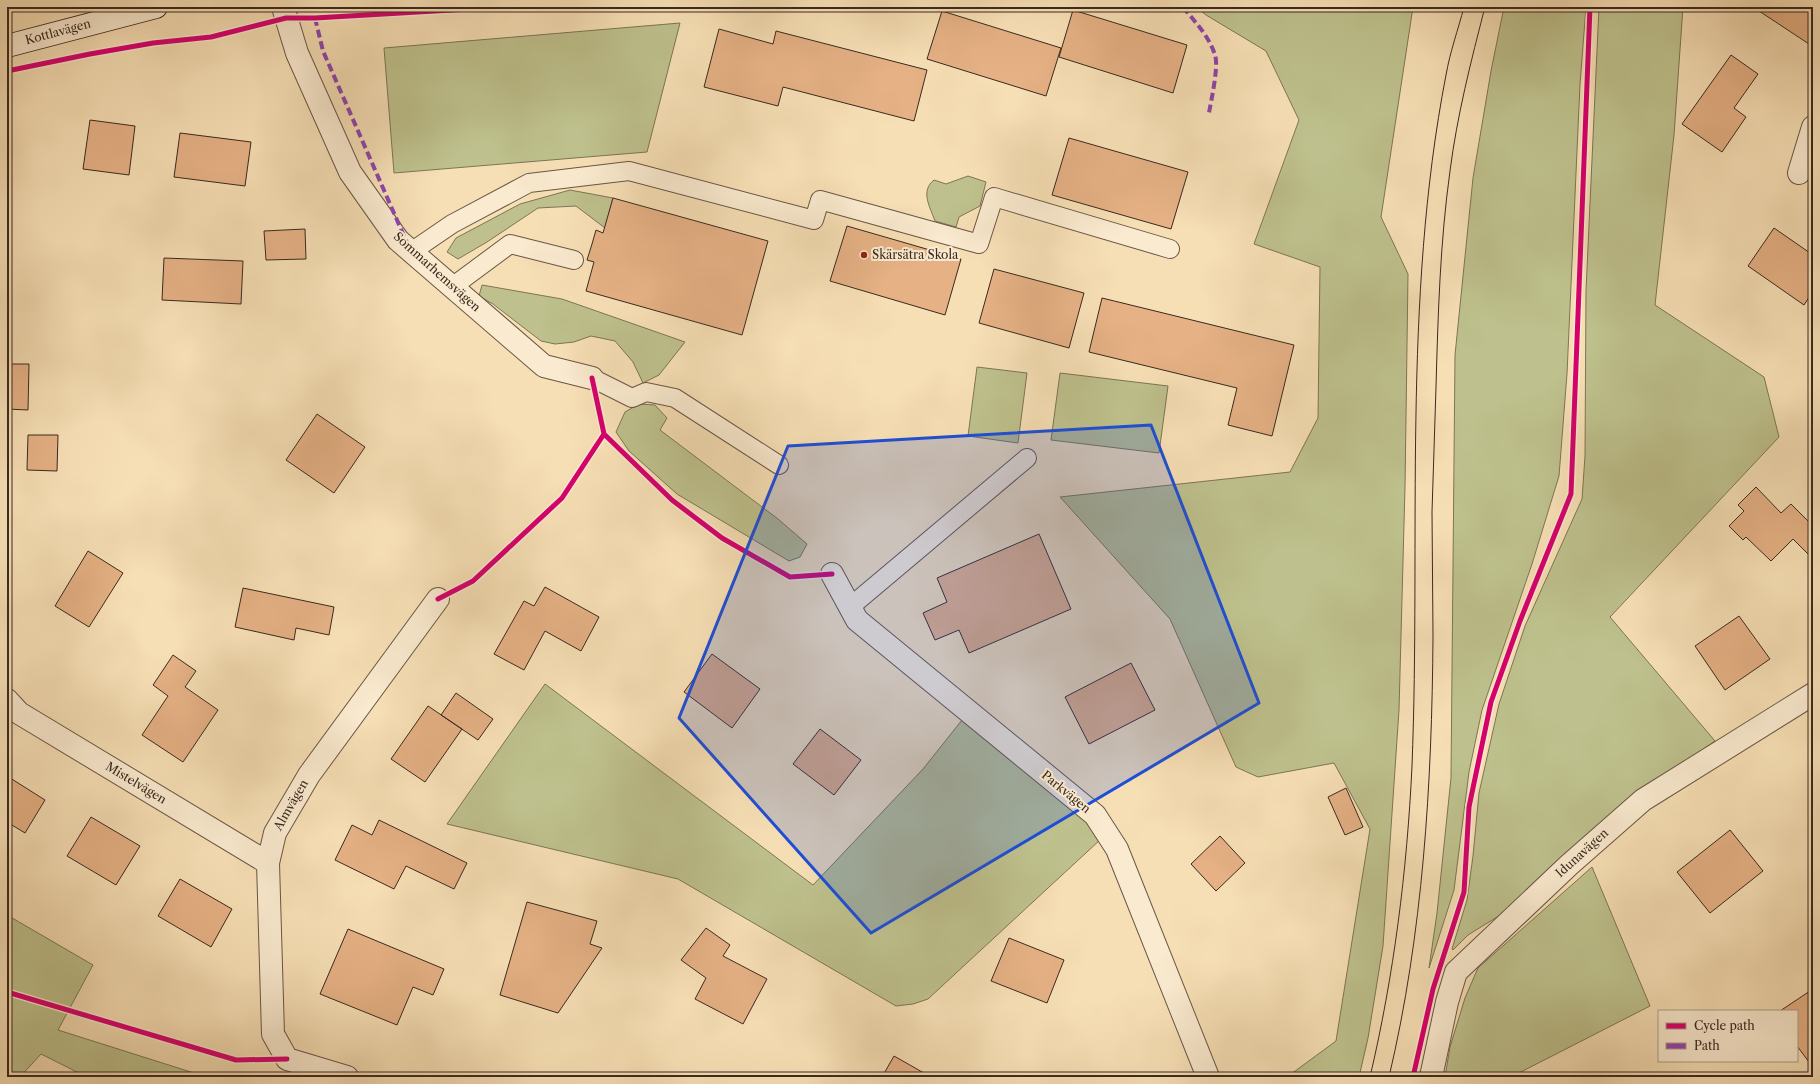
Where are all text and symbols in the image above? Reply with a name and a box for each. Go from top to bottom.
street label: Kottlavägen [23,15,93,47]
street label: Sommarhemsvägen [391,229,484,315]
place label: Skärsätra Skola [872,247,959,262]
marker: Skärsätra Skola [859,250,869,260]
street label: Mistelvägen [103,759,170,807]
street label: Parkvägen [1039,767,1094,816]
street label: Almvägen [269,776,311,834]
street label: Idunavägen [1552,825,1611,880]
legend [1658,1010,1798,1062]
text: Cycle path [1694,1018,1755,1033]
text: Path [1694,1038,1720,1053]

